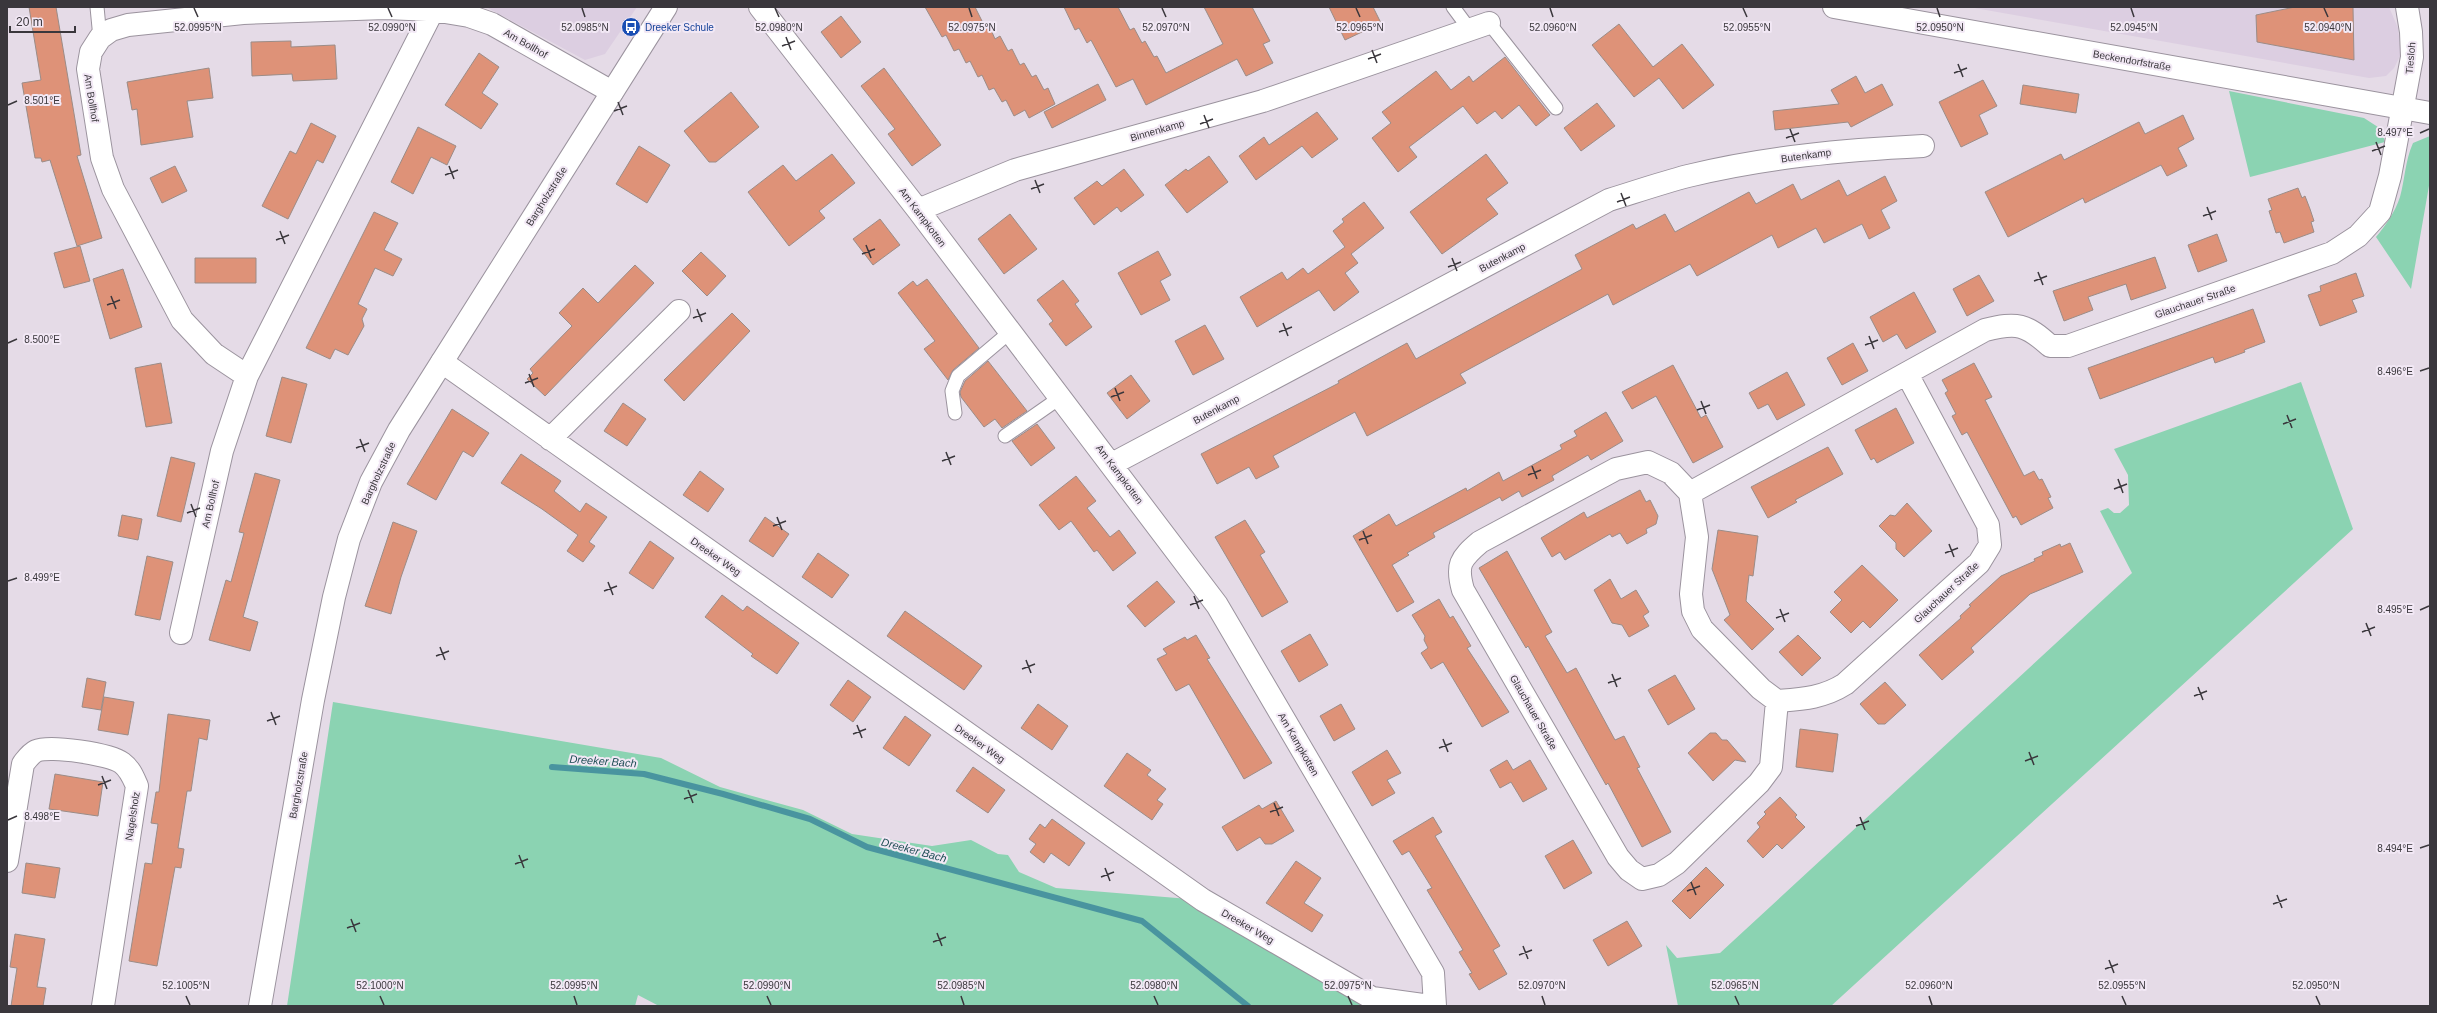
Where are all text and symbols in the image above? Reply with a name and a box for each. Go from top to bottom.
scale bar [10,8,75,34]
text: 20 m [16,15,43,29]
bus stop icon: Dreeker Schule [620,16,642,38]
text: 52.0995°N [174,22,222,33]
text: 52.0990°N [368,22,416,33]
text: 52.0985°N [561,22,609,33]
place label: Dreeker Schule [645,22,714,33]
text: 52.0980°N [755,22,803,33]
text: 52.0975°N [948,22,996,33]
text: 52.0970°N [1142,22,1190,33]
text: 52.0965°N [1336,22,1384,33]
text: 52.0960°N [1529,22,1577,33]
text: 52.0955°N [1723,22,1771,33]
text: 52.0950°N [1916,22,1964,33]
text: 52.0945°N [2110,22,2158,33]
text: 52.0940°N [2304,22,2352,33]
street label: Am Bollhof [502,27,550,60]
street label: Tiesloh [2404,42,2417,74]
street label: Beckendorfstraße [2092,48,2172,73]
street label: Am Bollhof [82,73,101,123]
text: 8.501°E [24,95,60,106]
street label: Binnenkamp [1129,117,1186,143]
text: 8.497°E [2377,127,2413,138]
street label: Butenkamp [1780,146,1832,164]
street label: Bargholzstraße [524,164,569,228]
street label: Am Kampkotten [897,186,948,249]
street label: Butenkamp [1477,241,1528,274]
street label: Glauchauer Straße [2153,282,2237,320]
text: 8.500°E [24,334,60,345]
text: 8.496°E [2377,366,2413,377]
street label: Butenkamp [1191,393,1242,426]
street label: Bargholzstraße [359,440,398,506]
street label: Am Kampkotten [1094,443,1145,506]
street label: Am Bollhof [200,479,221,529]
street label: Dreeker Weg [689,535,743,578]
street label: Glauchauer Straße [1912,559,1981,625]
text: 8.499°E [24,572,60,583]
text: 8.495°E [2377,604,2413,615]
street label: Glauchauer Straße [1508,673,1560,752]
street label: Am Kampkotten [1276,711,1321,778]
street label: Dreeker Weg [953,722,1007,765]
street label: Bargholzstraße [287,750,310,819]
water label: Dreeker Bach [569,753,637,769]
street label: Nagelsholz [123,791,142,841]
text: 8.498°E [24,811,60,822]
water label: Dreeker Bach [880,835,948,865]
text: 8.494°E [2377,843,2413,854]
street label: Dreeker Weg [1220,907,1276,946]
text: 52.1005°N [162,980,210,991]
text: 52.1000°N [356,980,404,991]
text: 52.0995°N [550,980,598,991]
text: 52.0990°N [743,980,791,991]
text: 52.0985°N [937,980,985,991]
text: 52.0980°N [1130,980,1178,991]
text: 52.0975°N [1324,980,1372,991]
text: 52.0970°N [1518,980,1566,991]
text: 52.0965°N [1711,980,1759,991]
text: 52.0960°N [1905,980,1953,991]
text: 52.0955°N [2098,980,2146,991]
text: 52.0950°N [2292,980,2340,991]

